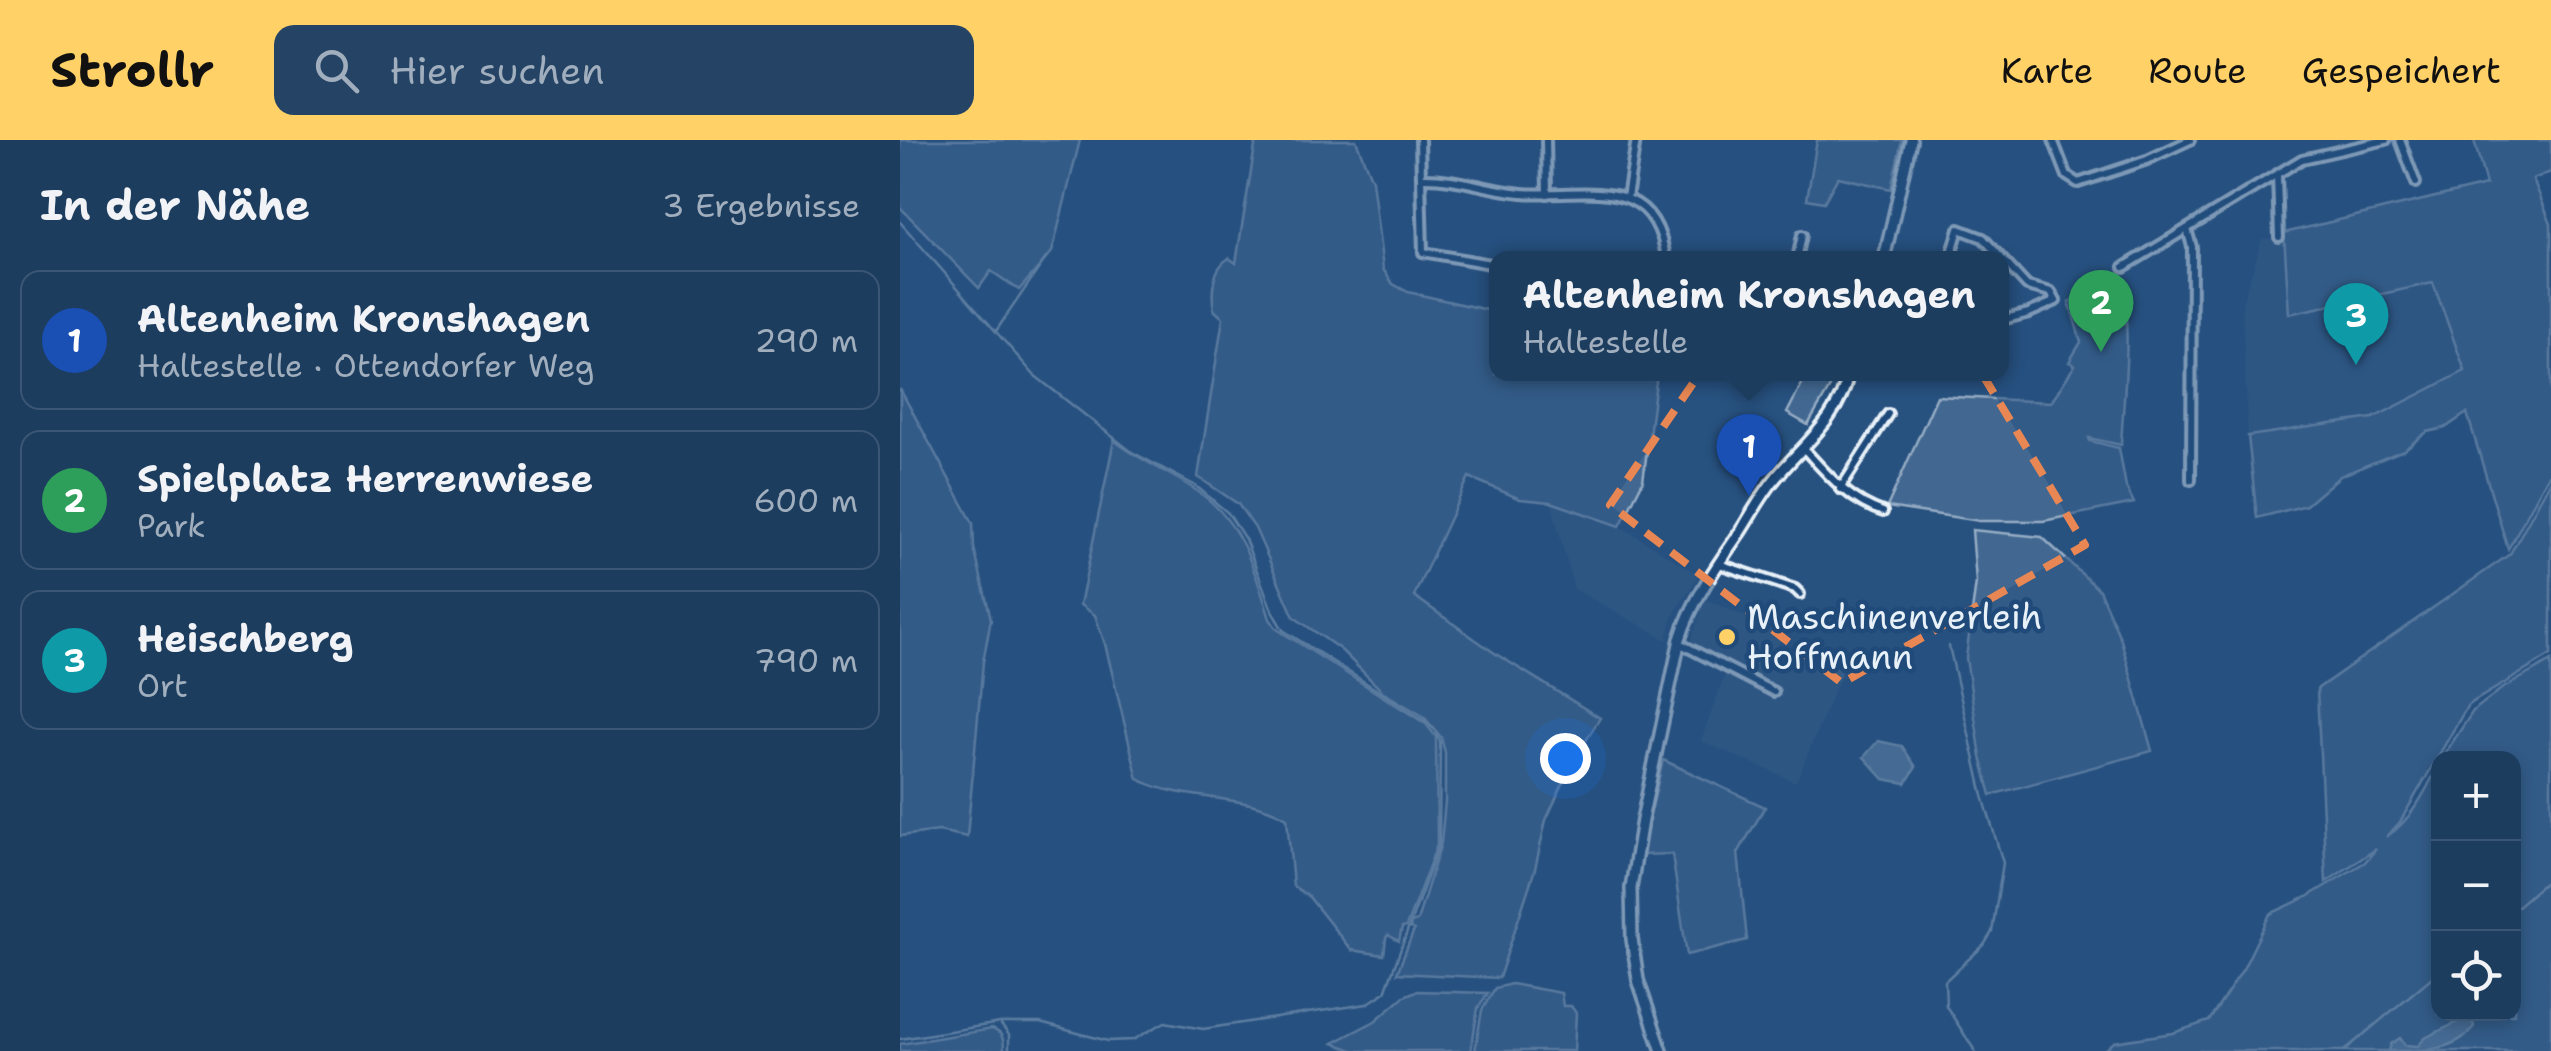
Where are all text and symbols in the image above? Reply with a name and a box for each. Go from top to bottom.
search box [274,25,974,115]
text: Strollr [50,38,214,102]
icon: search [309,43,364,98]
text: Hier suchen [389,45,604,96]
text: Karte [2001,47,2093,94]
text: Route [2148,47,2247,94]
text: Gespeichert [2302,47,2501,94]
text: In der Nähe [40,177,310,233]
text: 3 Ergebnisse [662,184,860,227]
popup [1489,251,2009,381]
text: Altenheim Kronshagen [1523,269,1975,320]
pin: 2 [2068,270,2134,352]
pin: 3 [2324,282,2388,365]
text: Altenheim Kronshagen [137,293,590,344]
text: 1 [67,319,82,362]
text: 290 m [755,319,858,362]
text: Haltestelle [1523,320,1688,363]
text: Haltestelle · Ottendorfer Weg [137,344,595,387]
pin: 1 [1716,414,1782,496]
text: Spielplatz Herrenwiese [137,453,593,504]
text: 2 [63,479,86,522]
text: 600 m [753,479,858,522]
text: Park [137,504,206,547]
place label: Maschinenverleih Hoffmann [1747,593,2042,680]
text: Heischberg [137,613,353,664]
marker: Maschinenverleih Hoffmann [1716,626,1738,648]
text: 3 [63,639,86,682]
text: 790 m [754,639,858,682]
text: Ort [137,664,188,707]
your location [1540,733,1591,784]
map controls [2431,751,2521,1021]
button: + [2431,751,2521,841]
button: − [2431,841,2521,931]
button: locate [2431,931,2521,1021]

